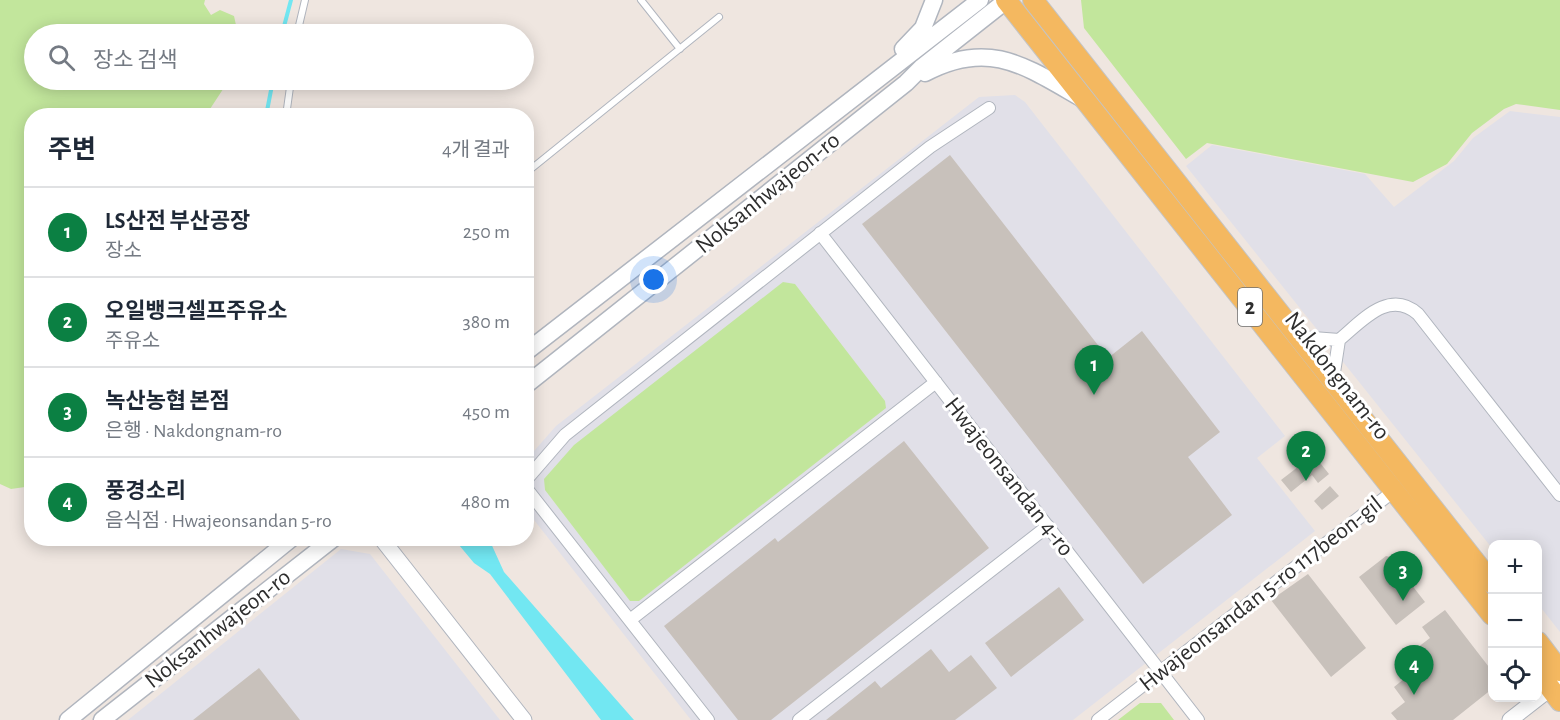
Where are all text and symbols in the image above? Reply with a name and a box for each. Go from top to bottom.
search box [24,24,534,90]
icon: search [45,41,78,74]
text: 장소 검색 [93,49,178,71]
street label: Noksanhwajeon-ro [691,128,845,258]
text: 주변 [48,137,96,163]
text: 4개 결과 [442,140,510,160]
text: LS산전 부산공장 [105,210,250,232]
text: 1 [64,222,71,242]
text: 250 m [463,222,510,242]
text: 장소 [105,241,142,261]
your location [639,265,668,294]
road number: 2 [1238,288,1262,326]
text: 오일뱅크셀프주유소 [105,300,287,322]
street label: Nakdongnam-ro [1280,308,1394,444]
text: 2 [63,312,72,332]
text: 380 m [462,312,510,332]
text: 주유소 [105,331,160,351]
pin: 1 [1074,346,1114,395]
text: 녹산농협 본점 [105,390,230,412]
street label: Hwajeonsandan 4-ro [940,393,1078,561]
text: 3 [63,402,72,422]
text: 450 m [462,402,510,422]
text: 은행 · Nakdongnam-ro [105,421,282,441]
pin: 2 [1286,432,1326,481]
text: 풍경소리 [105,480,186,502]
text: 4 [62,492,73,512]
text: 480 m [461,492,510,512]
street label: Hwajeonsandan 5-ro 117beon-gil [1135,492,1387,696]
text: 음식점 · Hwajeonsandan 5-ro [105,511,332,531]
map controls [1488,540,1542,702]
button: + [1488,540,1542,594]
pin: 3 [1384,552,1422,601]
street label: Noksanhwajeon-ro [141,565,295,693]
button: − [1488,594,1542,648]
pin: 4 [1394,646,1434,695]
button: locate [1488,648,1542,702]

